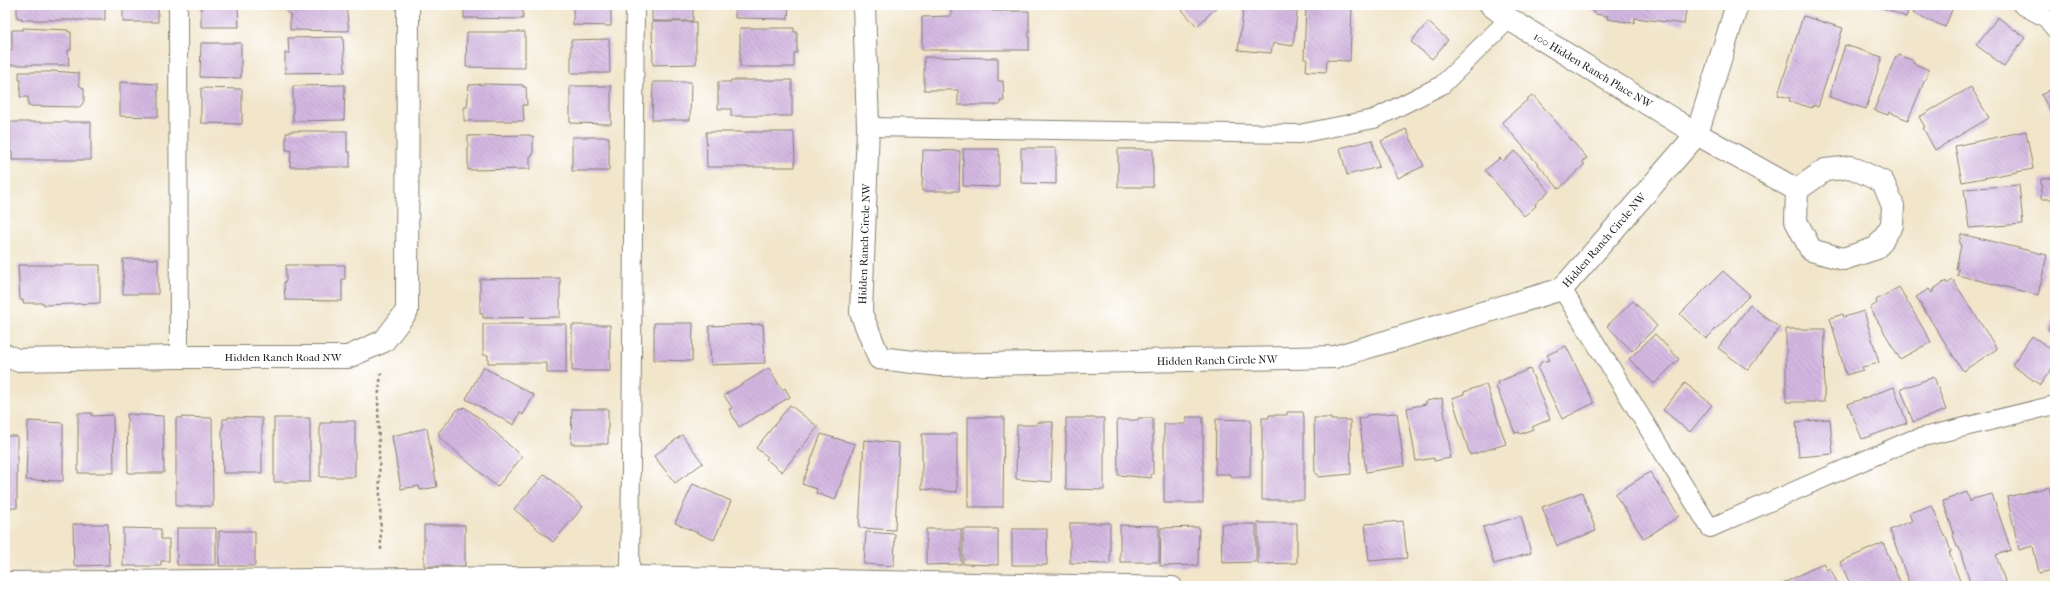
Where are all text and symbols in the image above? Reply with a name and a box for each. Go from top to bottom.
street label: 100 Hidden Ranch Place NW [1531,30,1655,112]
street label: Hidden Ranch Circle NW [856,182,873,305]
street label: Hidden Ranch Circle NW [1560,190,1650,290]
street label: Hidden Ranch Road NW [225,351,343,364]
street label: Hidden Ranch Circle NW [1156,353,1279,368]

